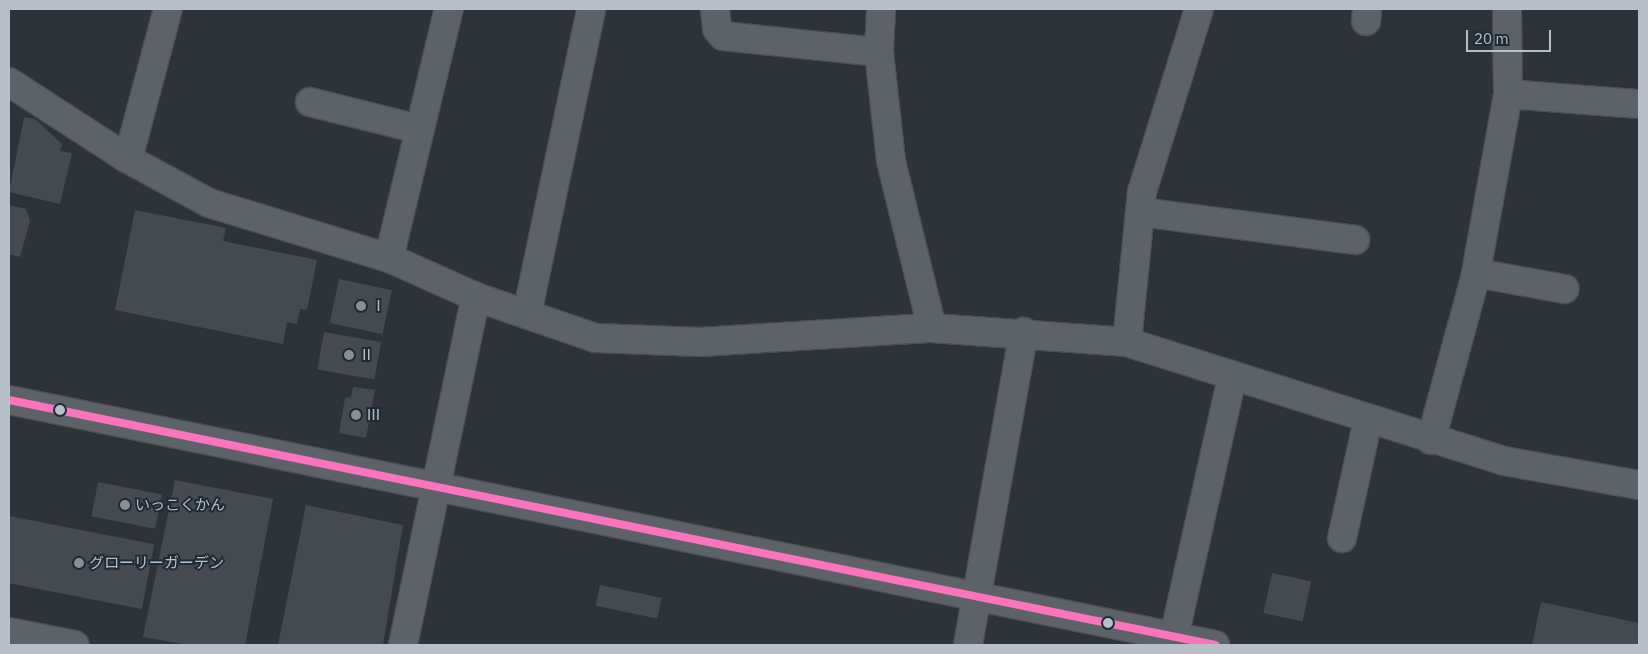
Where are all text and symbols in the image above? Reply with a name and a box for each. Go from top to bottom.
scale bar [1468,20,1553,52]
text: 20 m [1474,29,1509,48]
place label: Ⅰ [371,297,386,315]
marker: Ⅰ [355,300,367,312]
place label: Ⅱ [359,346,374,364]
marker: Ⅱ [343,349,355,361]
unlabelled marker [55,405,65,415]
place label: Ⅲ [366,406,381,424]
marker: Ⅲ [350,409,362,421]
place label: いっこくかん [135,496,225,514]
marker: いっこくかん [119,499,131,511]
place label: グローリーガーデン [89,554,224,572]
marker: グローリーガーデン [73,557,85,569]
unlabelled marker [1103,618,1113,628]

